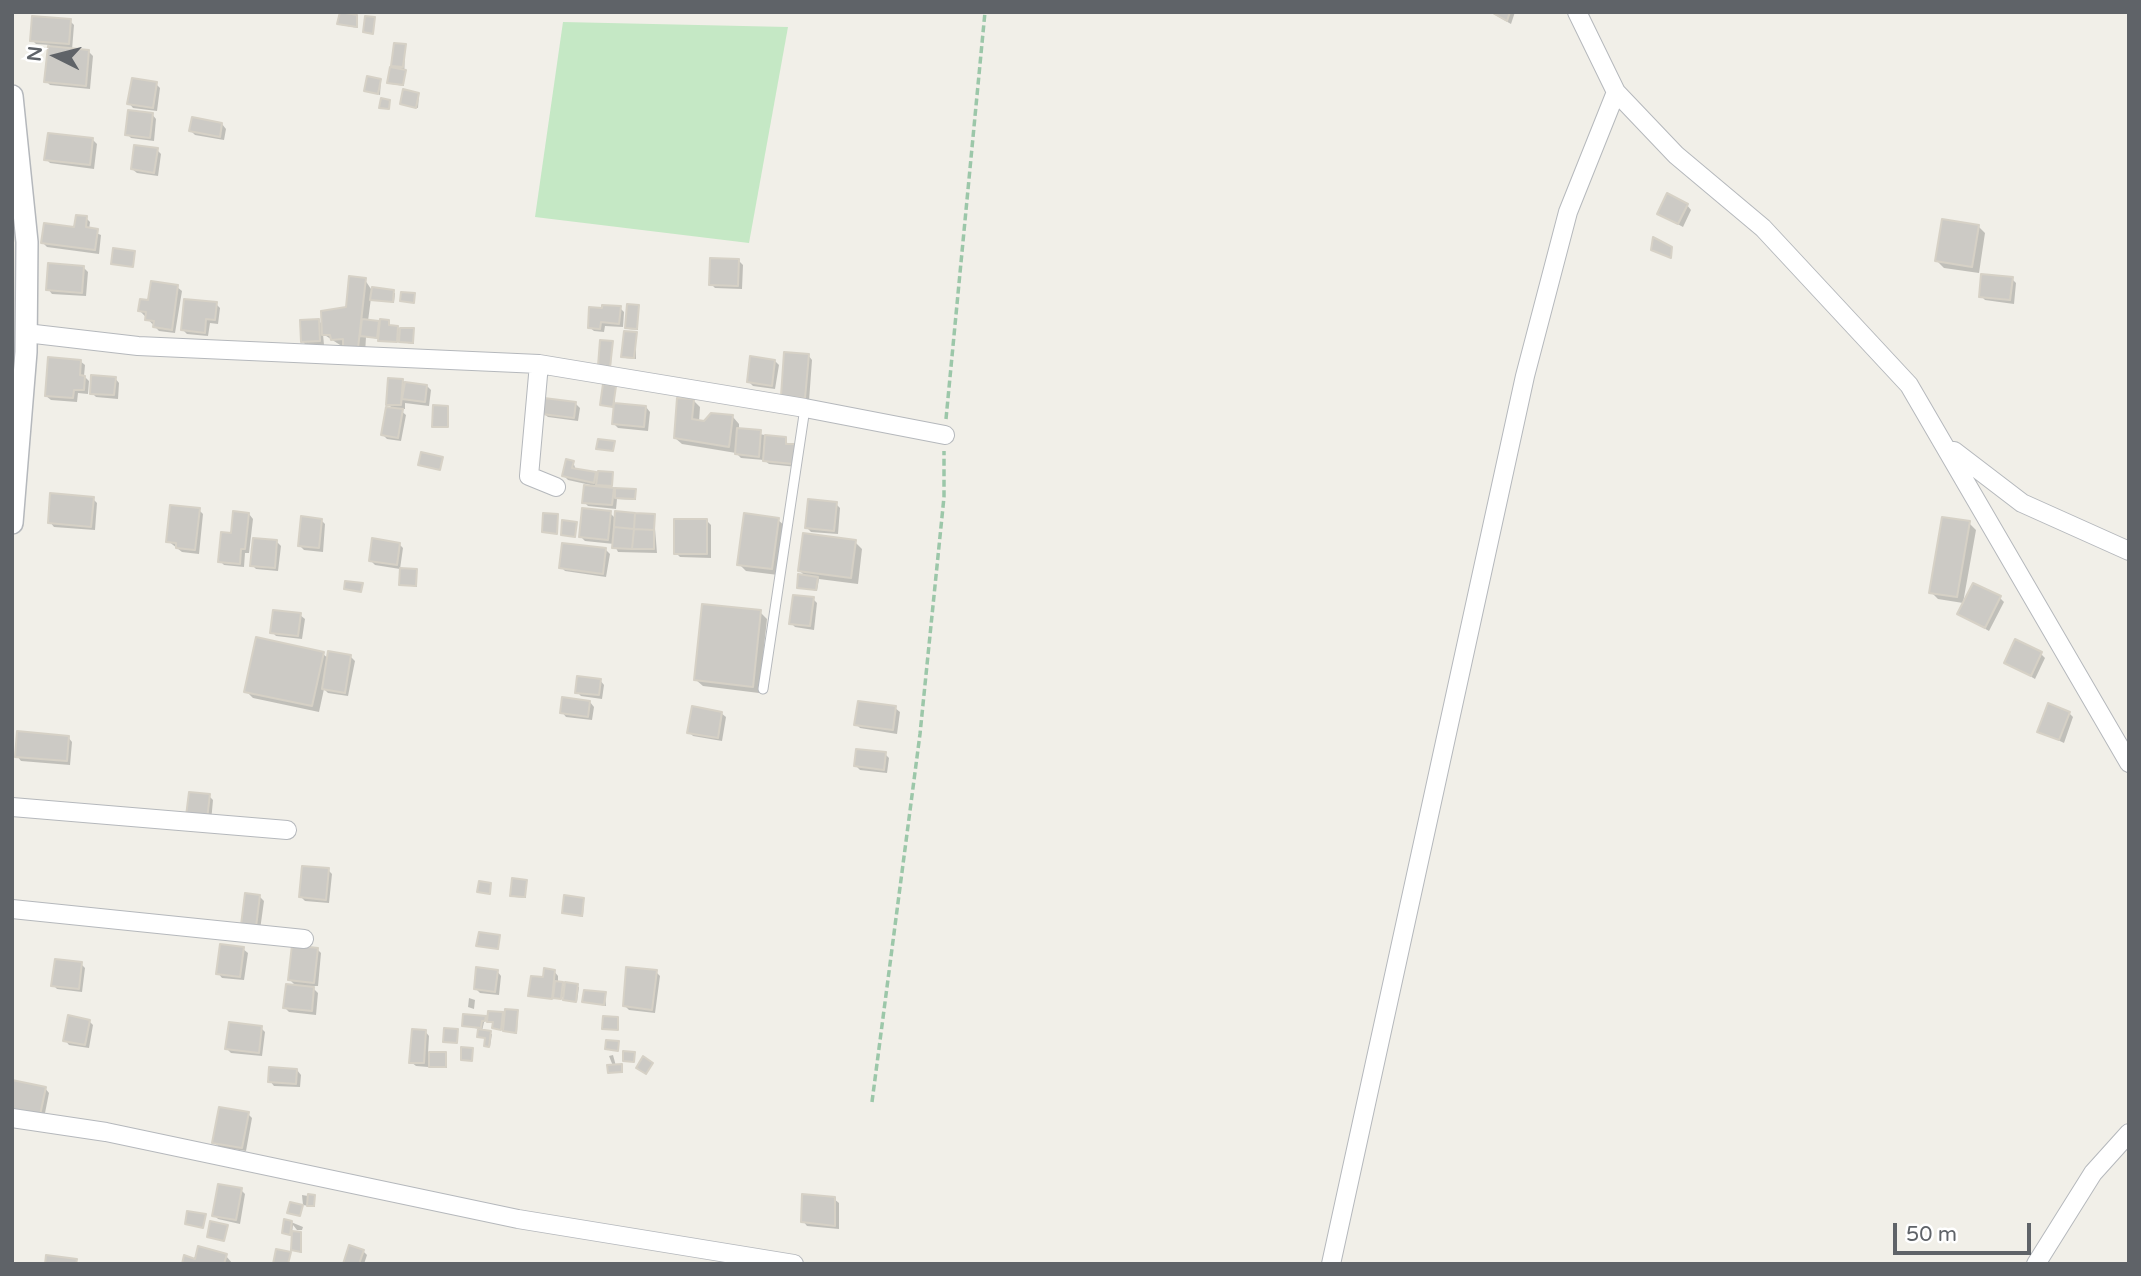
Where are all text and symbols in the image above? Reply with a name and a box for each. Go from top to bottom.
north arrow [21,21,91,91]
text: N [23,45,47,63]
scale bar [1896,1210,2034,1254]
text: 50 m [1906,1222,1957,1247]

